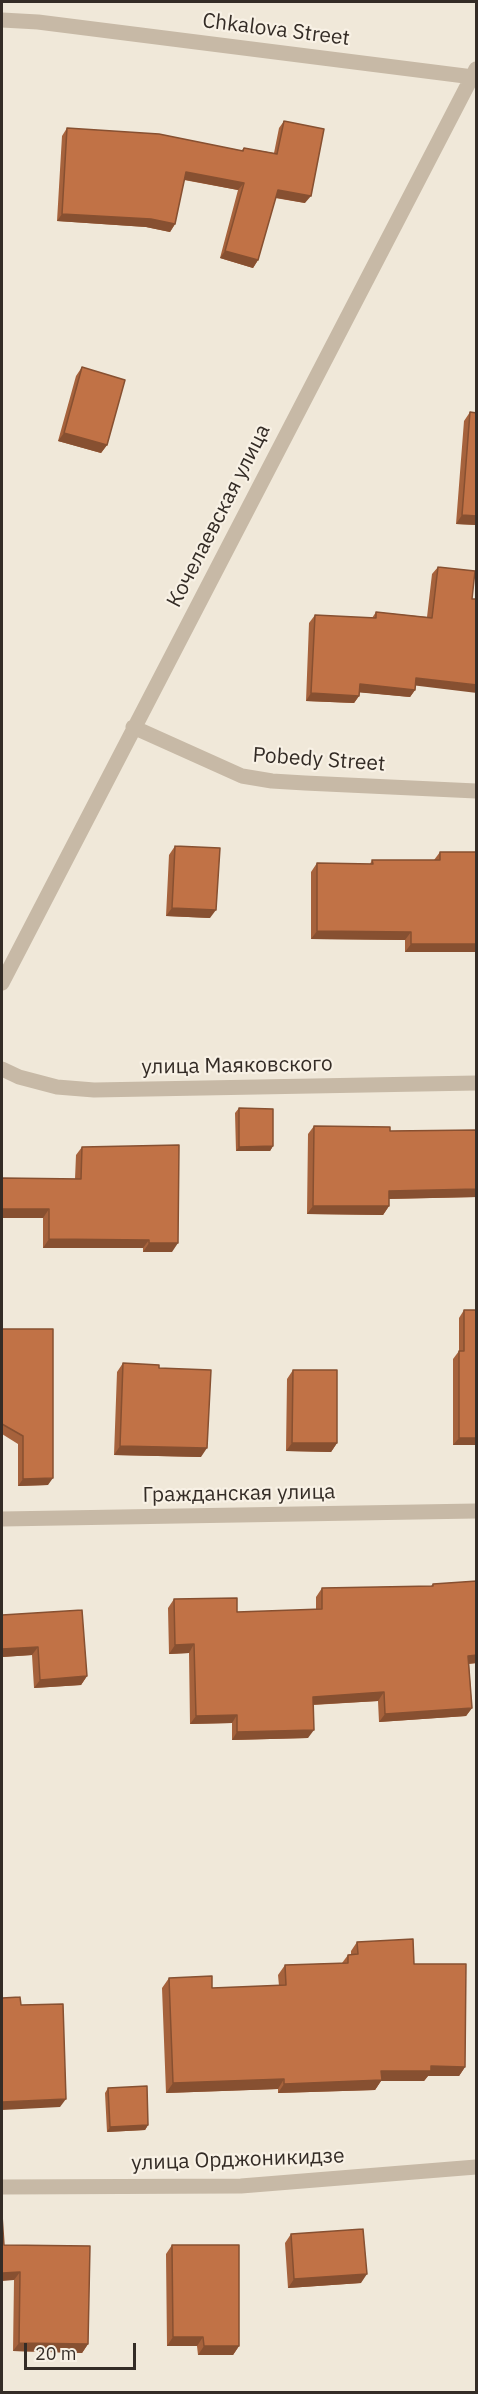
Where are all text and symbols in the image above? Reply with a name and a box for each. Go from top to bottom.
street label: Chkalova Street [201,8,351,52]
street label: Кочелаевская улица [162,420,276,612]
street label: Pobedy Street [252,743,386,777]
street label: улица Маяковского [141,1052,333,1080]
street label: Гражданская улица [142,1480,336,1508]
street label: улица Орджоникидзе [131,2144,345,2176]
scale bar [27,2331,140,2369]
text: 20 m [35,2342,77,2365]

